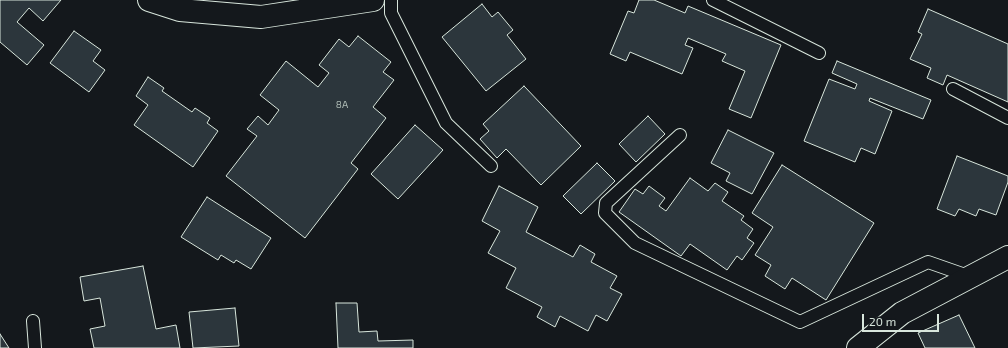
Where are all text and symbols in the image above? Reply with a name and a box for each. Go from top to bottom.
house number: 8A [336,99,348,111]
scale bar [864,306,941,332]
text: 20 m [869,314,896,328]

